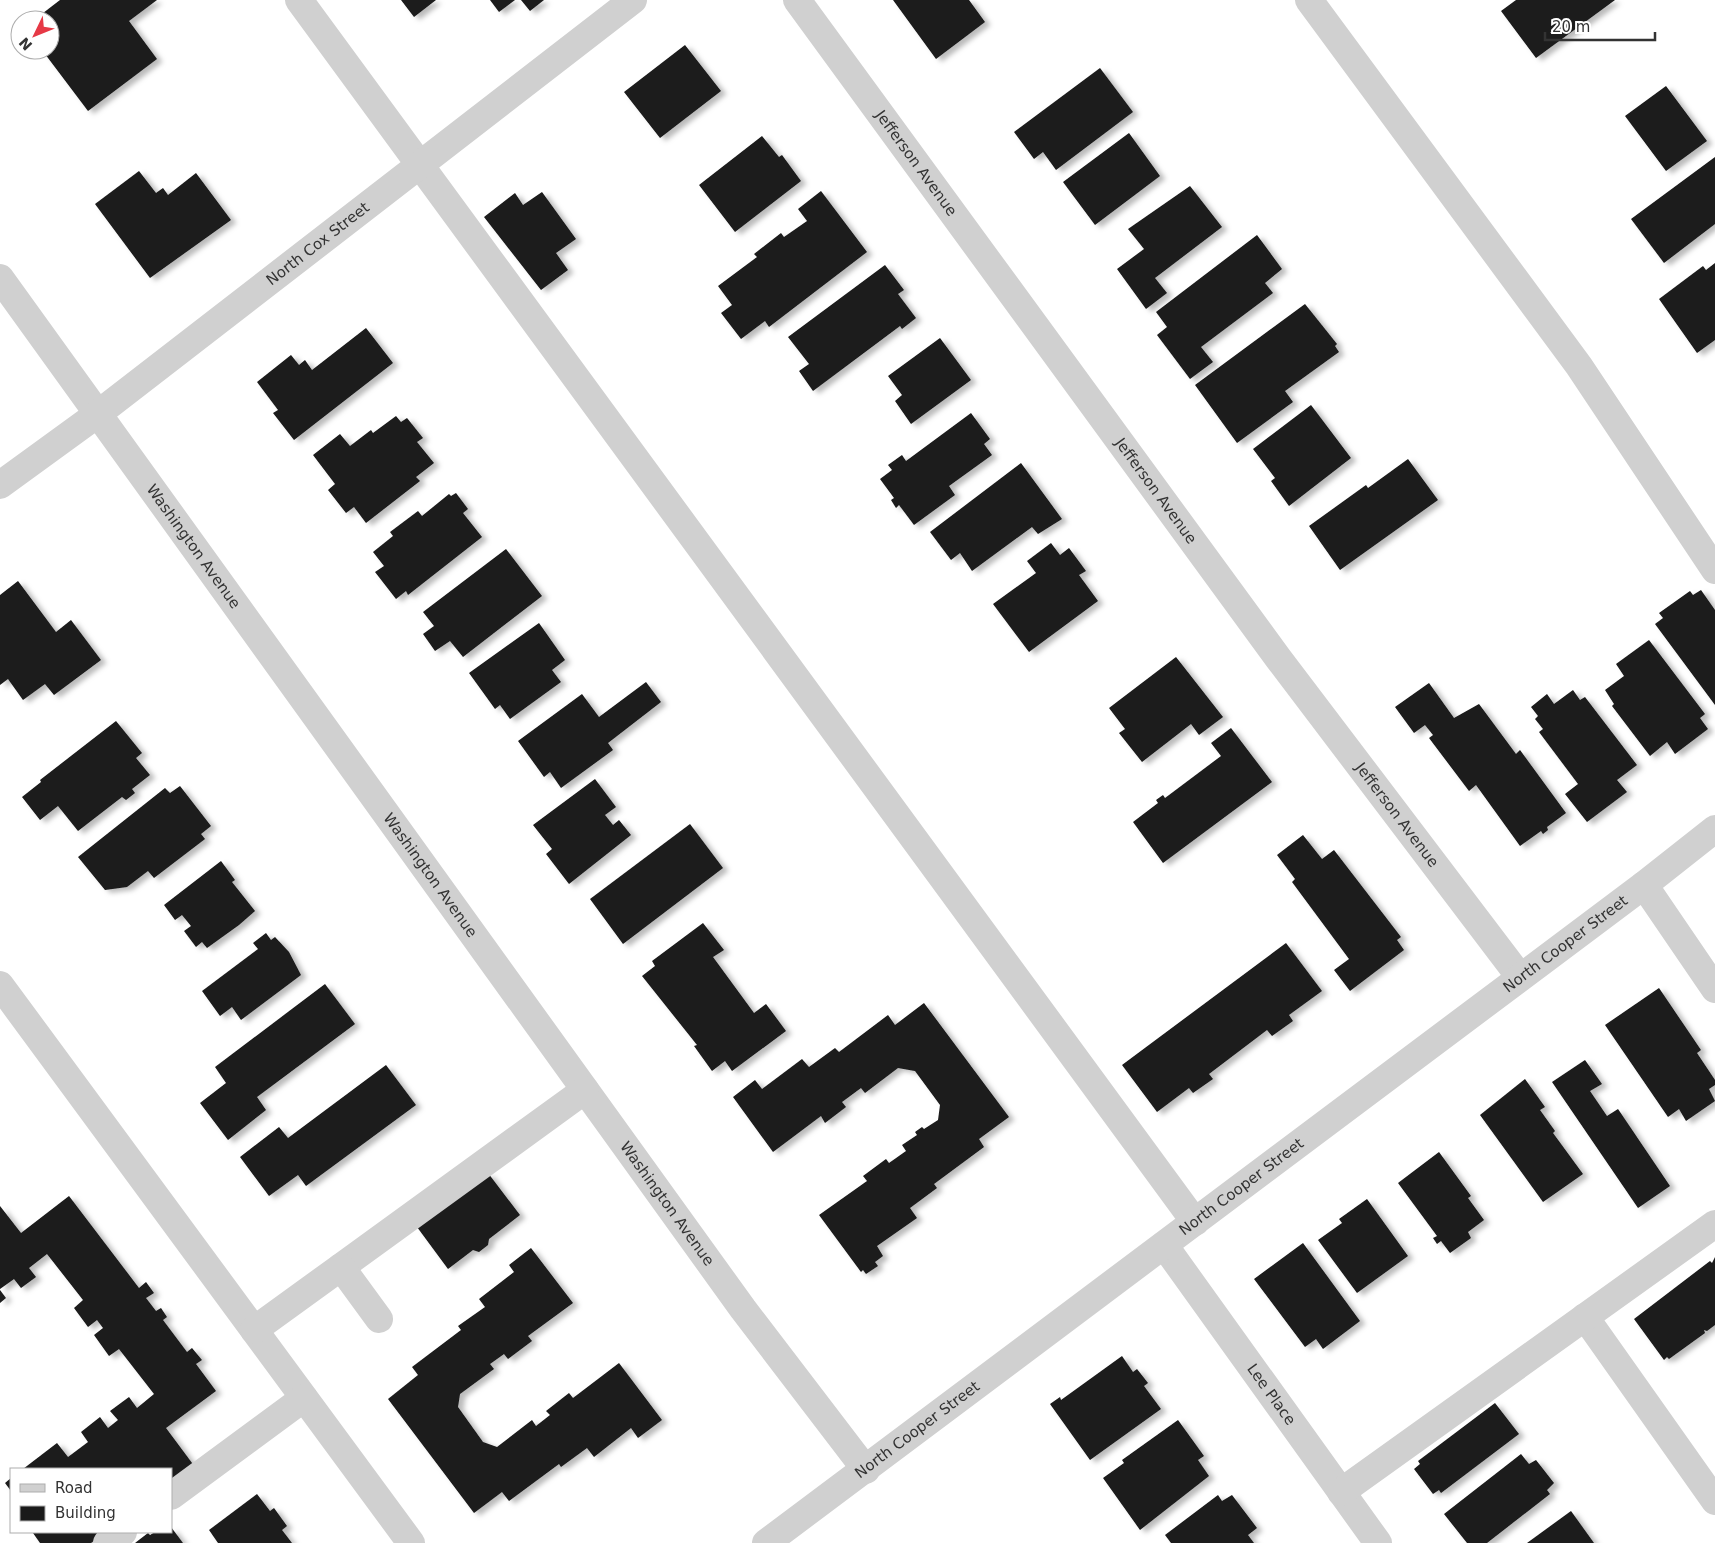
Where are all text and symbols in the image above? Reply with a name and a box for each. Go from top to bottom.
north arrow [10,10,60,60]
scale bar [1545,10,1655,42]
text: 20 m [1552,18,1590,36]
text: N [16,34,35,54]
street label: Jefferson Avenue [871,106,961,219]
street label: North Cox Street [263,198,373,289]
street label: Jefferson Avenue [1111,434,1200,547]
street label: Washington Avenue [143,481,244,612]
street label: Jefferson Avenue [1351,758,1442,871]
street label: Washington Avenue [380,809,481,941]
street label: North Cooper Street [1500,891,1631,996]
street label: North Cooper Street [1176,1134,1307,1239]
street label: Washington Avenue [616,1138,718,1269]
street label: Lee Place [1243,1360,1299,1429]
street label: North Cooper Street [851,1377,983,1482]
legend [10,1468,172,1533]
text: Road [55,1479,93,1497]
text: Building [55,1504,116,1522]

